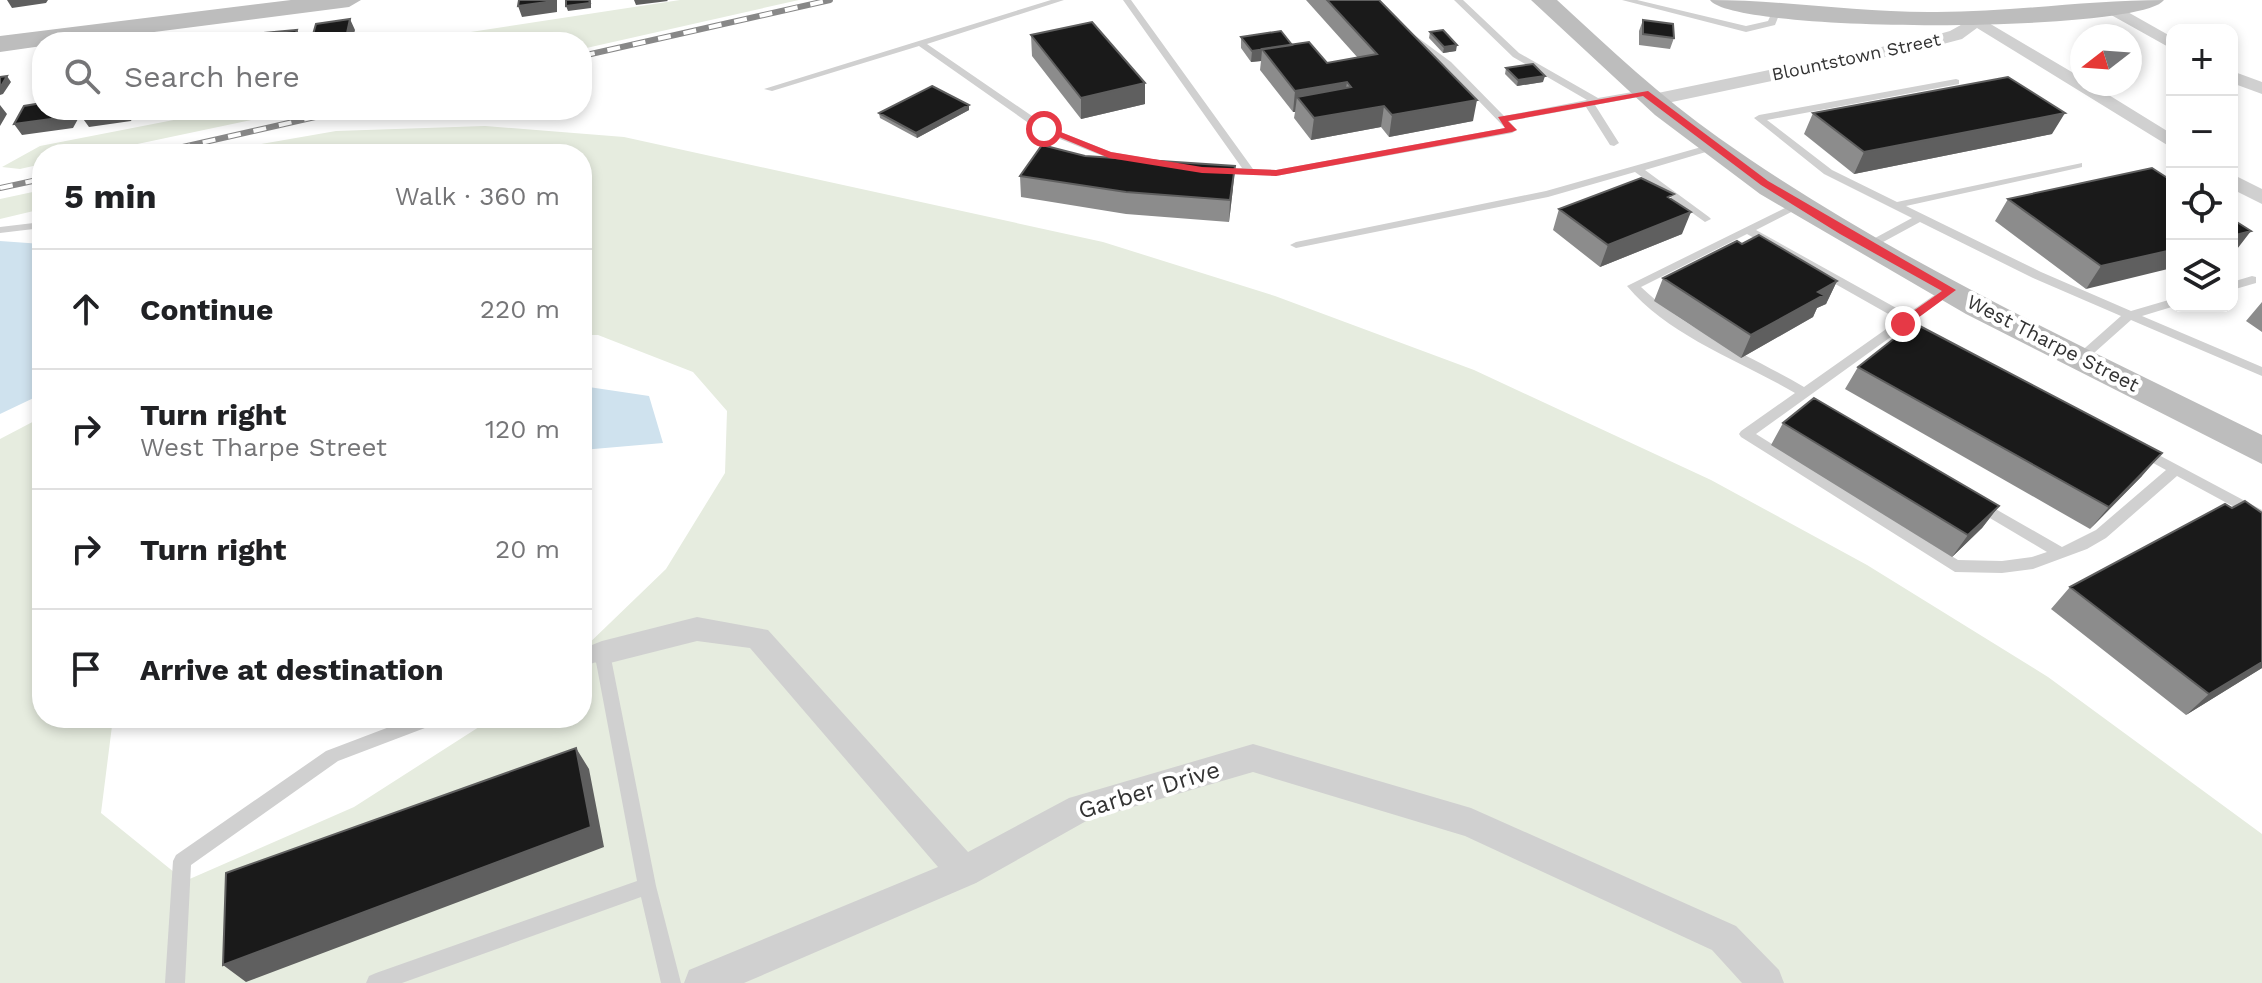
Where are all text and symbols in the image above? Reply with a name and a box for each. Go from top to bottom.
north arrow [2070,24,2142,96]
map controls [2166,24,2238,312]
button: + [2166,24,2238,96]
street label: Blountstown Street [1770,28,1943,85]
search box [32,32,592,120]
icon: search [60,54,104,98]
text: Search here [124,59,300,94]
button: − [2166,96,2238,168]
route start [1026,111,1062,147]
button: locate [2166,168,2238,240]
text: 5 min [64,176,157,216]
text: Walk · 360 m [395,181,560,211]
button: layers [2166,240,2238,312]
icon: ahead [64,287,108,331]
street label: West Tharpe Street [1963,289,2144,397]
text: Continue [140,292,273,327]
text: 220 m [480,294,560,324]
route end [1885,306,1921,342]
text: Turn right [140,397,286,432]
icon: right [64,407,108,451]
text: 120 m [485,414,560,444]
text: West Tharpe Street [140,432,387,462]
icon: right [64,527,108,571]
text: Turn right [140,532,286,567]
text: 20 m [495,534,560,564]
icon: arrive [64,647,108,691]
text: Arrive at destination [140,652,444,687]
street label: Garber Drive [1075,755,1223,825]

